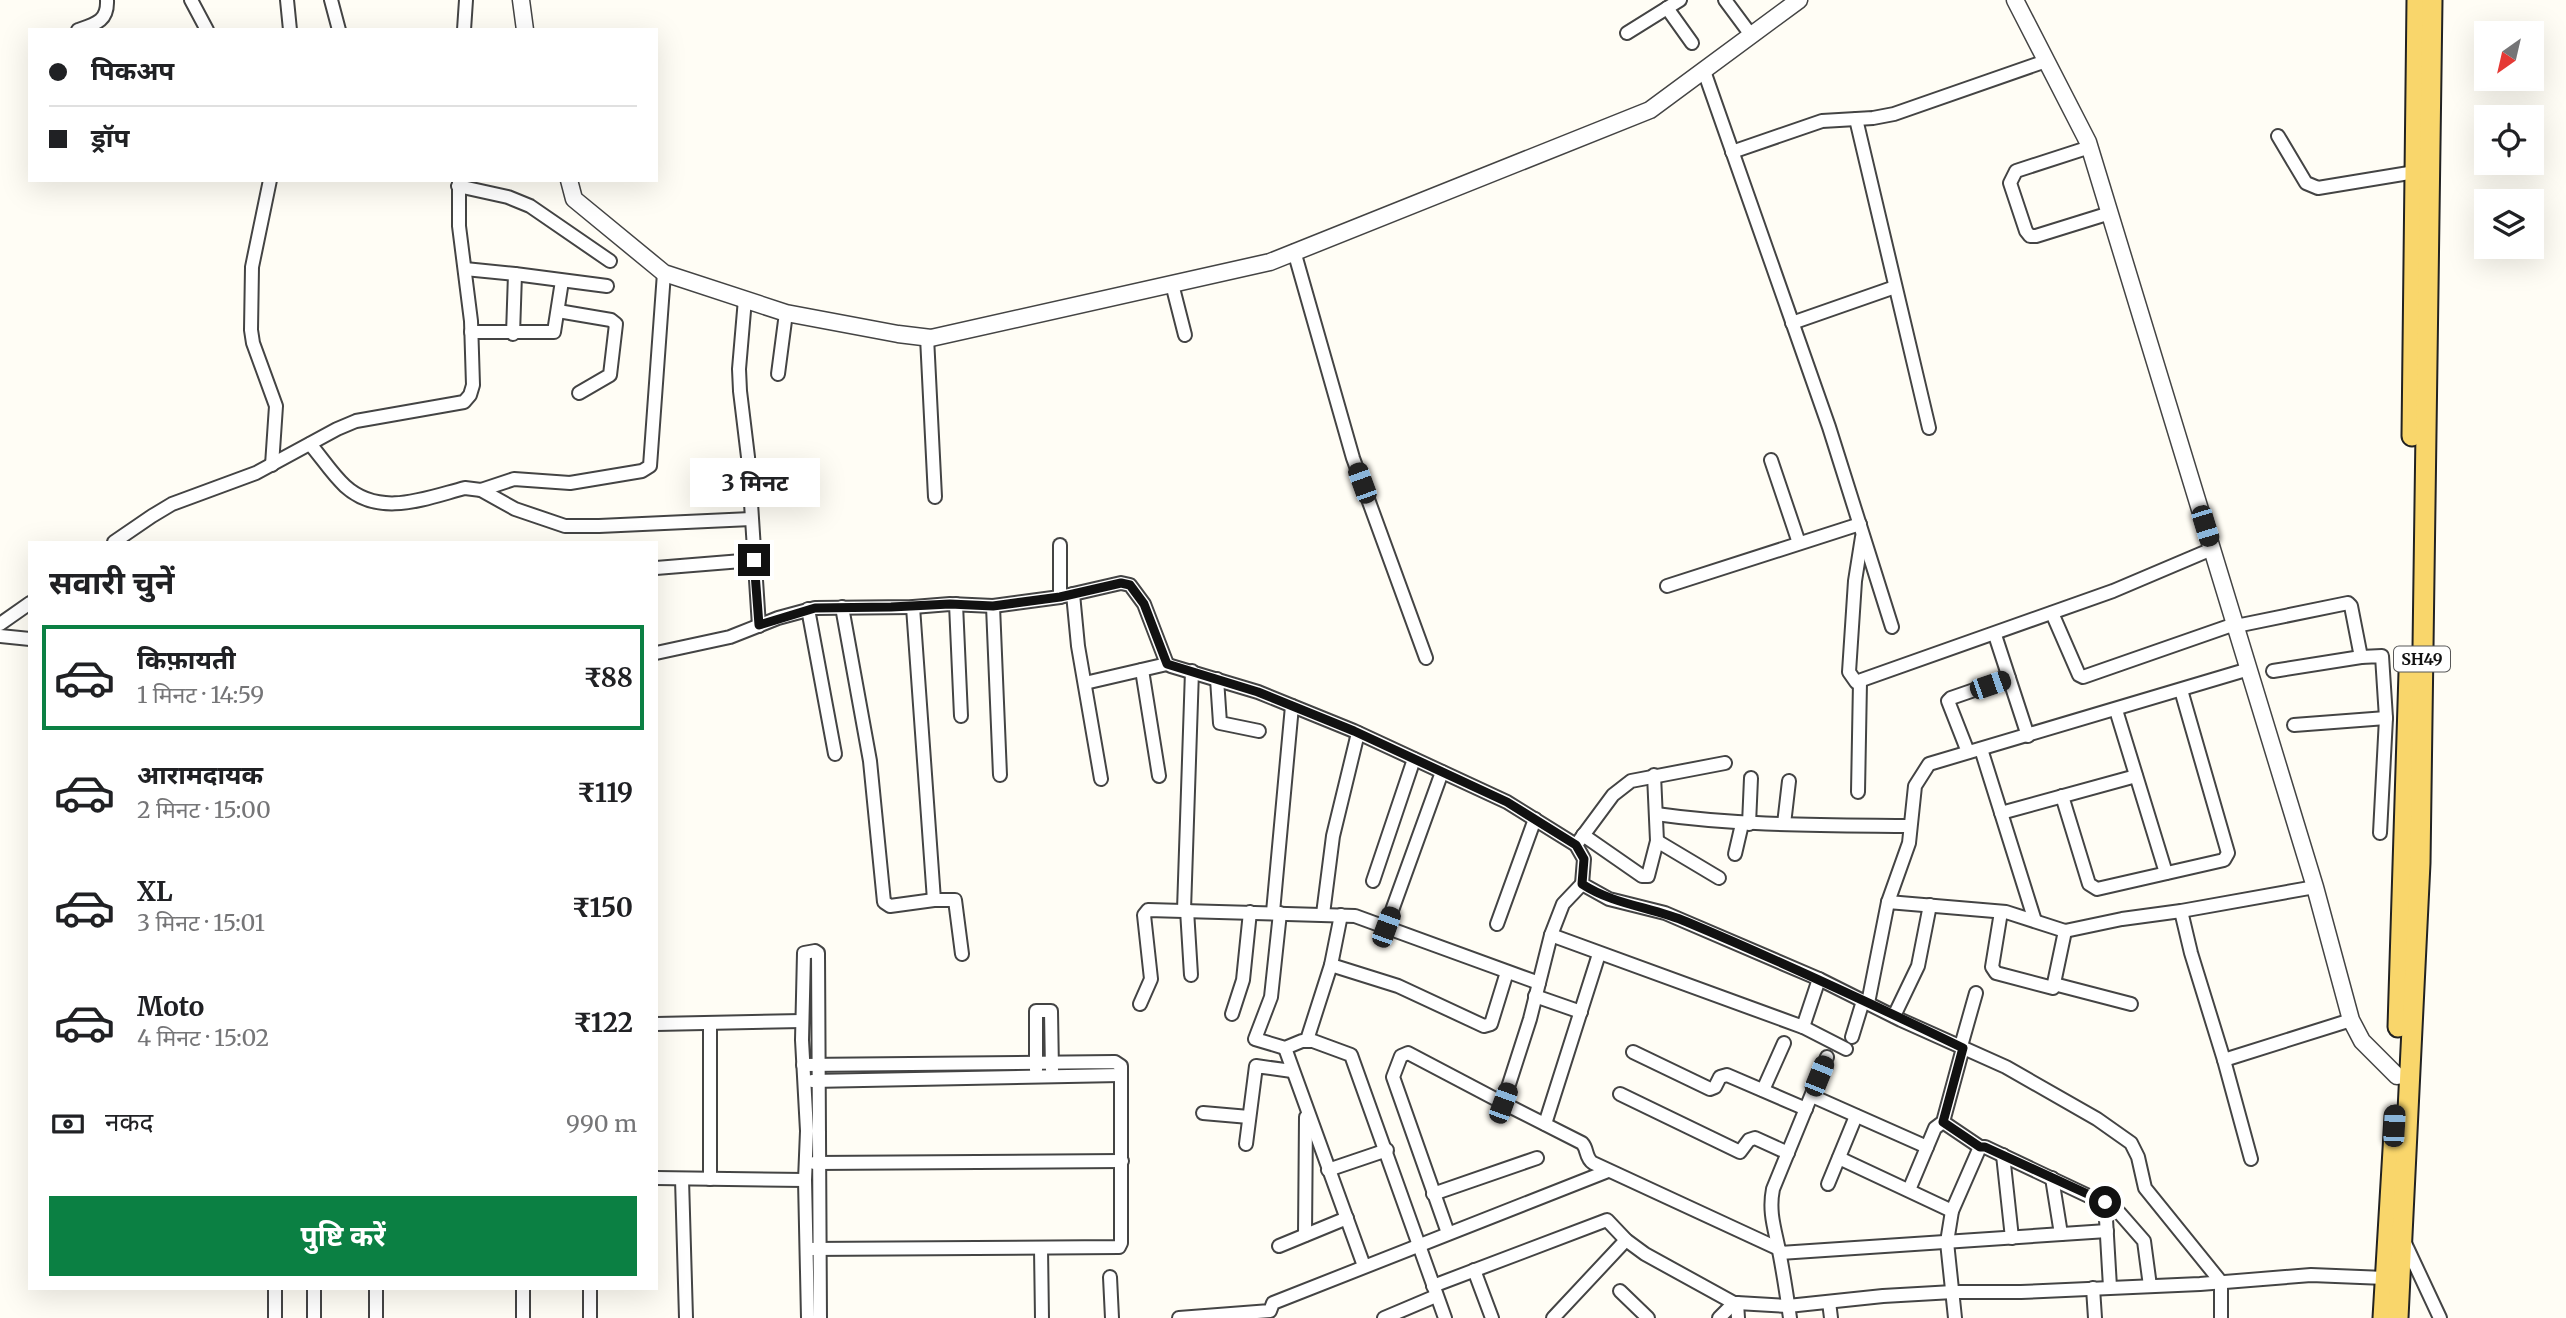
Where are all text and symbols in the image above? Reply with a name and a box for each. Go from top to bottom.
north arrow [2474,21,2544,91]
map controls [2474,21,2544,259]
text: पिकअप [91,54,174,87]
button: locate [2474,105,2544,175]
text: ड्रॉप [91,121,129,154]
button: layers [2474,189,2544,259]
callout: 3 मिनट [689,458,819,508]
car [1345,460,1380,506]
text: 3 मिनट [722,468,788,497]
car [2189,503,2222,549]
route end [738,544,770,576]
text: सवारी चुनें [49,563,174,603]
text: किफ़ायती [137,643,236,676]
icon: car [53,646,116,709]
road number: SH49 [2394,646,2450,672]
text: ₹88 [583,661,633,694]
car [1967,668,2014,702]
text: 1 मिनट · 14:59 [137,680,264,709]
text: आरामदायक [137,758,263,791]
icon: car [53,761,116,824]
text: ₹119 [577,776,633,809]
text: 2 मिनट · 15:00 [137,795,271,824]
text: XL [137,875,173,908]
icon: car [53,876,116,939]
text: ₹150 [572,891,633,924]
car [1369,904,1404,950]
text: 3 मिनट · 15:01 [137,908,265,937]
text: Moto [137,990,204,1023]
icon: car [53,991,116,1054]
text: ₹122 [573,1006,633,1039]
text: 4 मिनट · 15:02 [137,1023,269,1052]
car [1802,1053,1837,1099]
car [1486,1080,1521,1126]
car [2383,1104,2406,1148]
icon: cash [49,1105,87,1143]
text: नकद [105,1105,153,1138]
text: 990 m [566,1109,637,1138]
route start [2089,1186,2121,1218]
button: पुष्टि करें [49,1196,637,1276]

